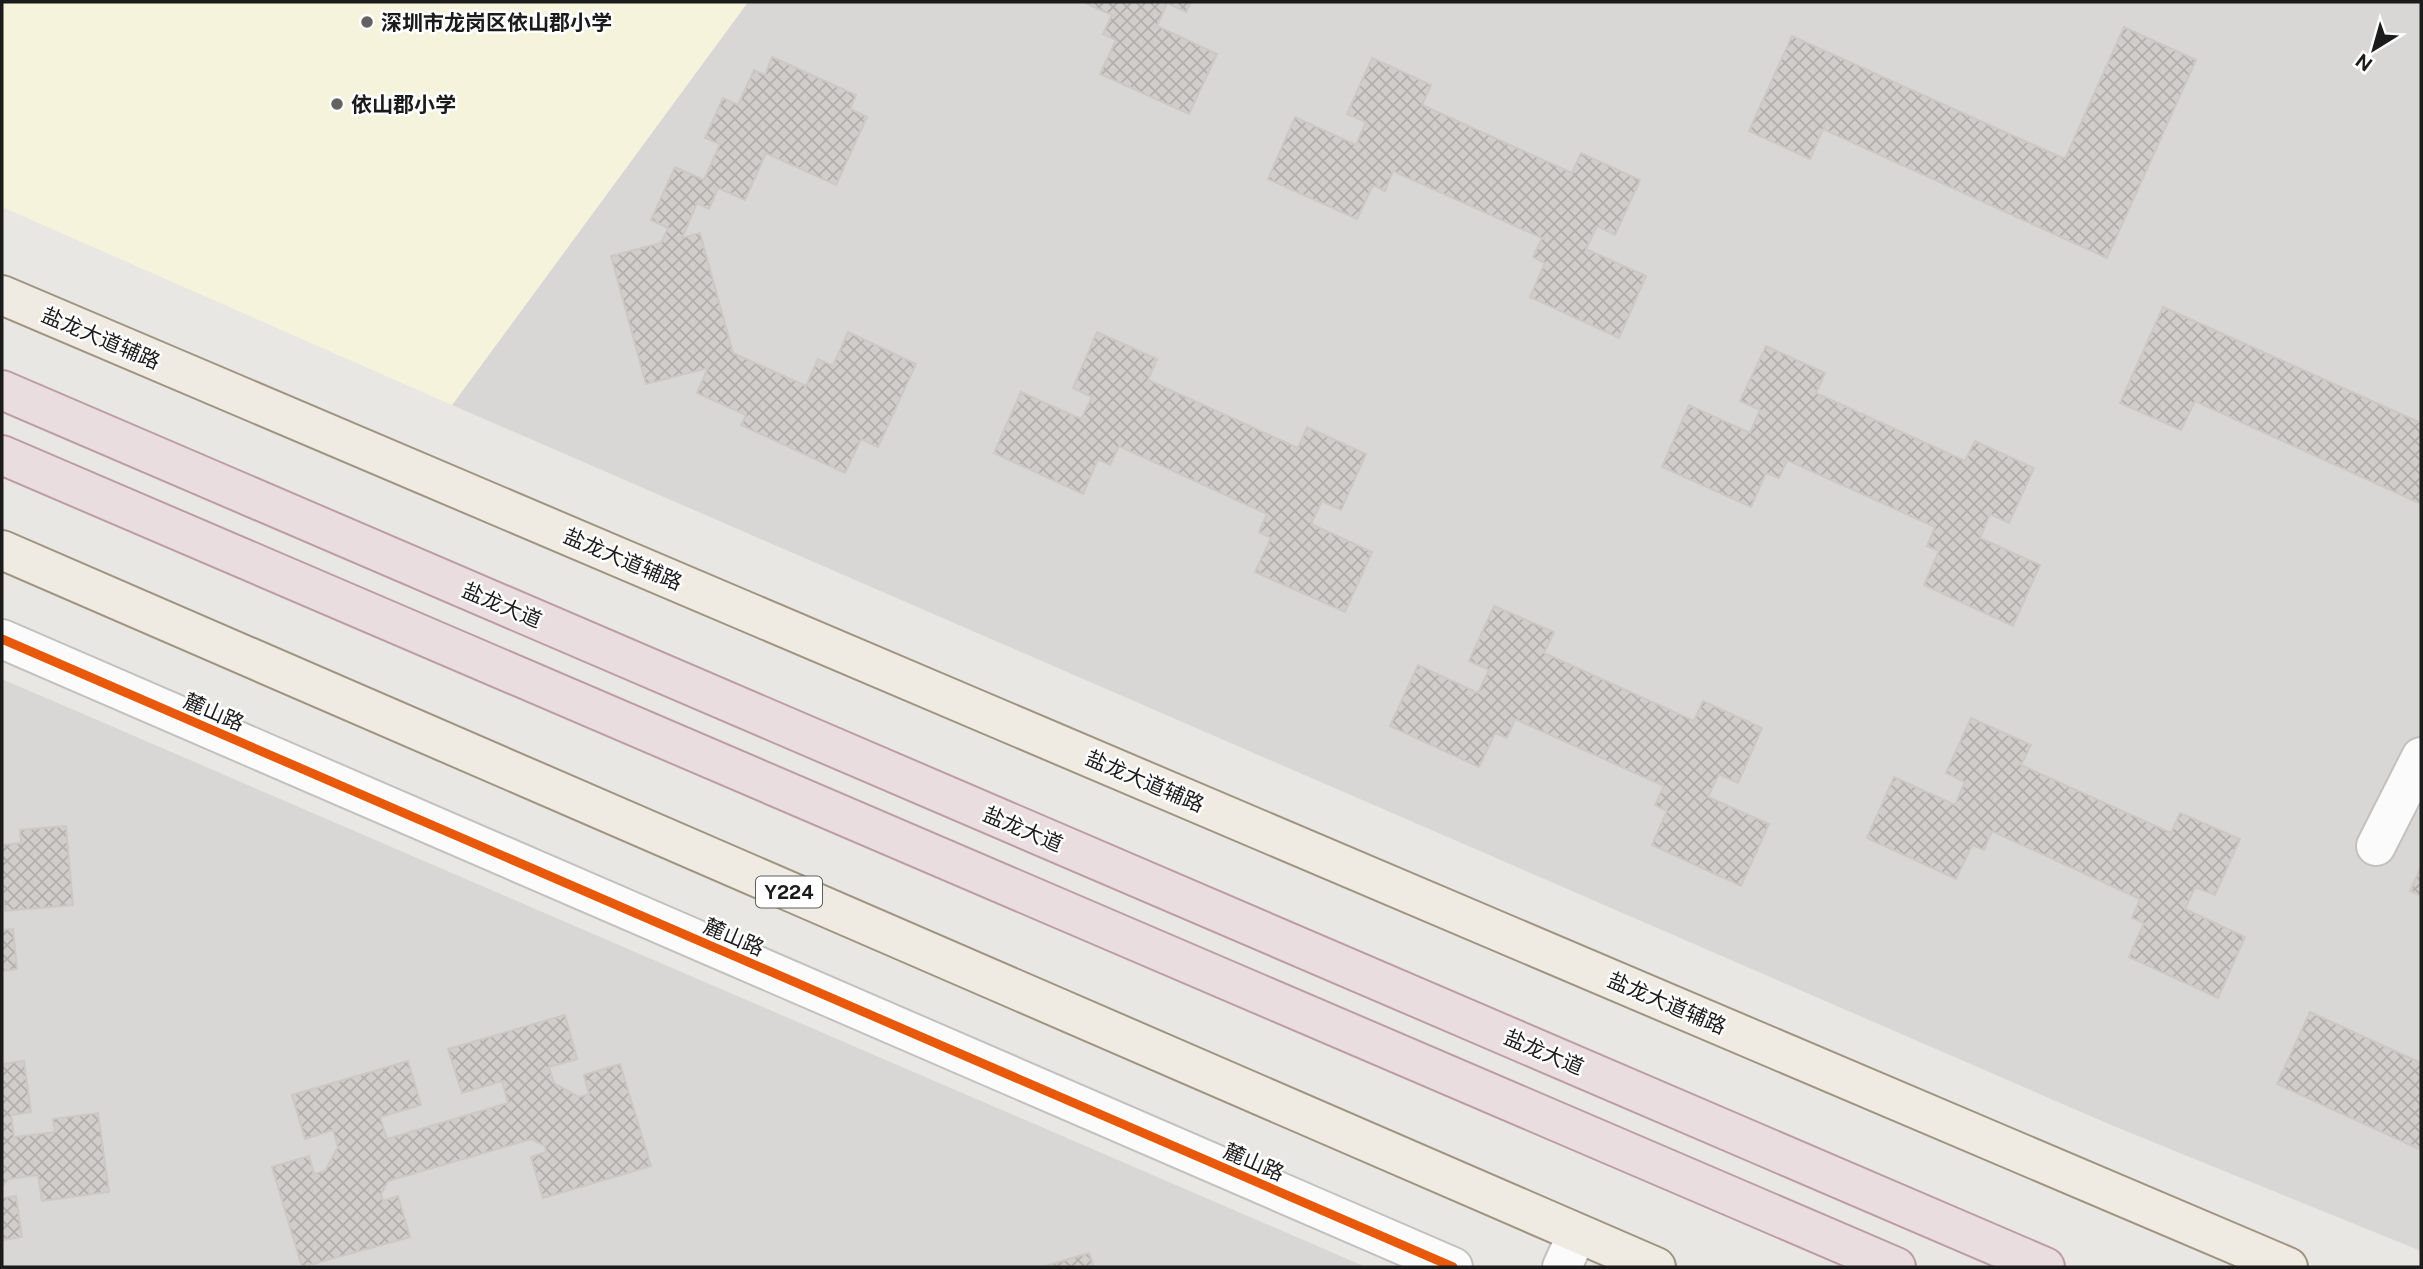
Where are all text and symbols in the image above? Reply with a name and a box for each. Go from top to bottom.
place label: 深圳市龙岗区依山郡小学 [381,10,612,35]
marker: 深圳市龙岗区依山郡小学 [359,14,375,30]
north arrow [2339,14,2409,84]
text: N [2351,49,2376,76]
place label: 依山郡小学 [351,92,456,117]
marker: 依山郡小学 [329,96,345,112]
street label: 盐龙大道辅路 [38,302,164,374]
street label: 盐龙大道辅路 [560,523,686,595]
street label: 盐龙大道 [458,577,546,633]
street label: 麓山路 [180,688,248,736]
street label: 盐龙大道辅路 [1082,745,1208,817]
street label: 盐龙大道 [979,801,1067,857]
road number: Y224 [756,876,822,908]
street label: 麓山路 [700,913,768,961]
street label: 盐龙大道辅路 [1604,967,1730,1039]
street label: 盐龙大道 [1500,1024,1588,1080]
street label: 麓山路 [1220,1138,1288,1186]

